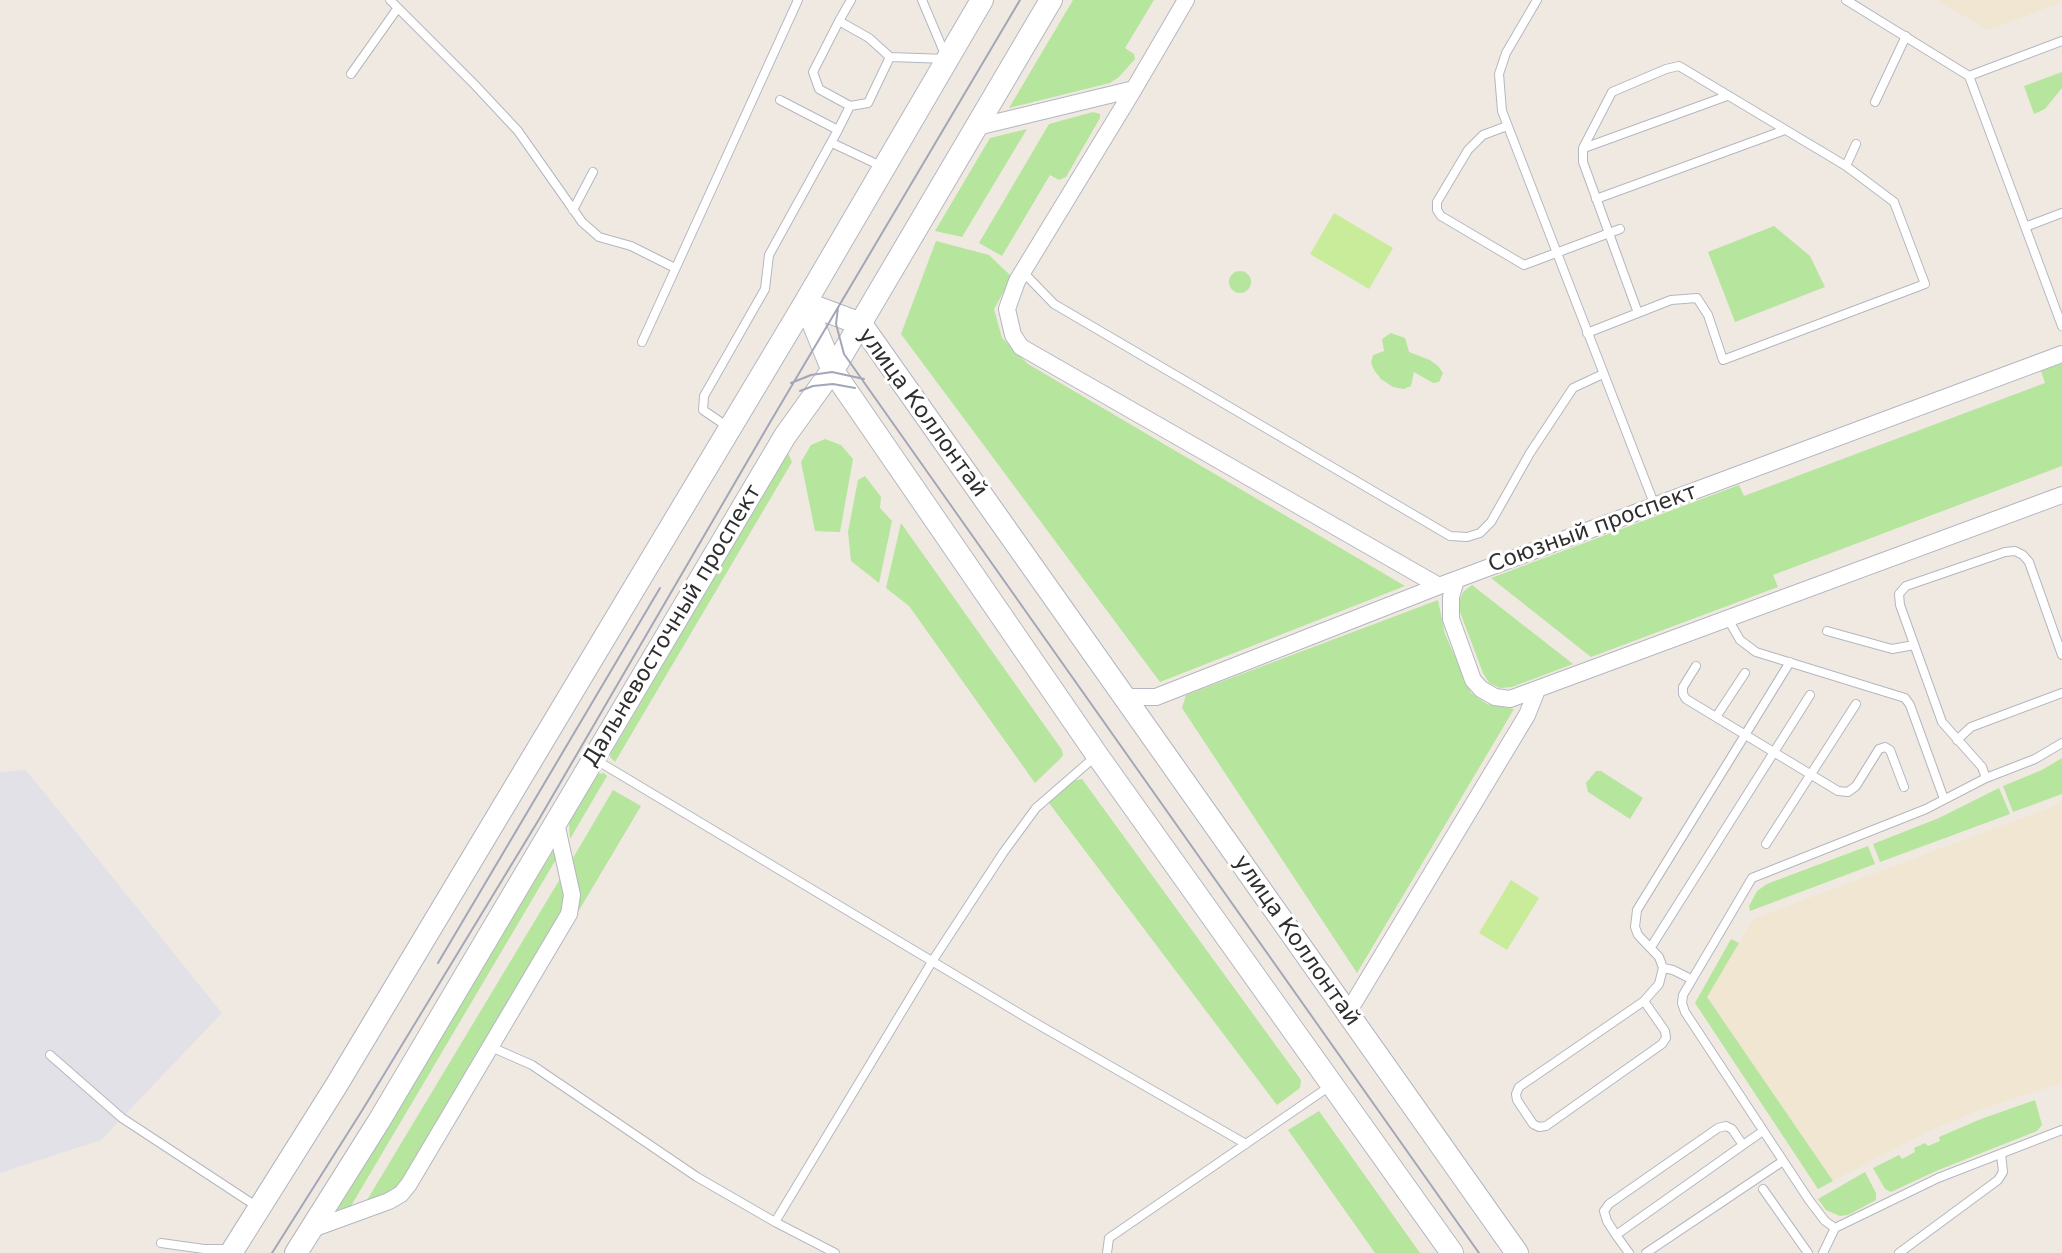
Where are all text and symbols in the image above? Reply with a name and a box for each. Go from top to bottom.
street label: улица Коллонтай [852,323,992,503]
street label: Союзный проспект [1485,479,1701,579]
street label: Дальневосточный проспект [578,480,768,772]
street label: улица Коллонтай [1227,851,1365,1031]

